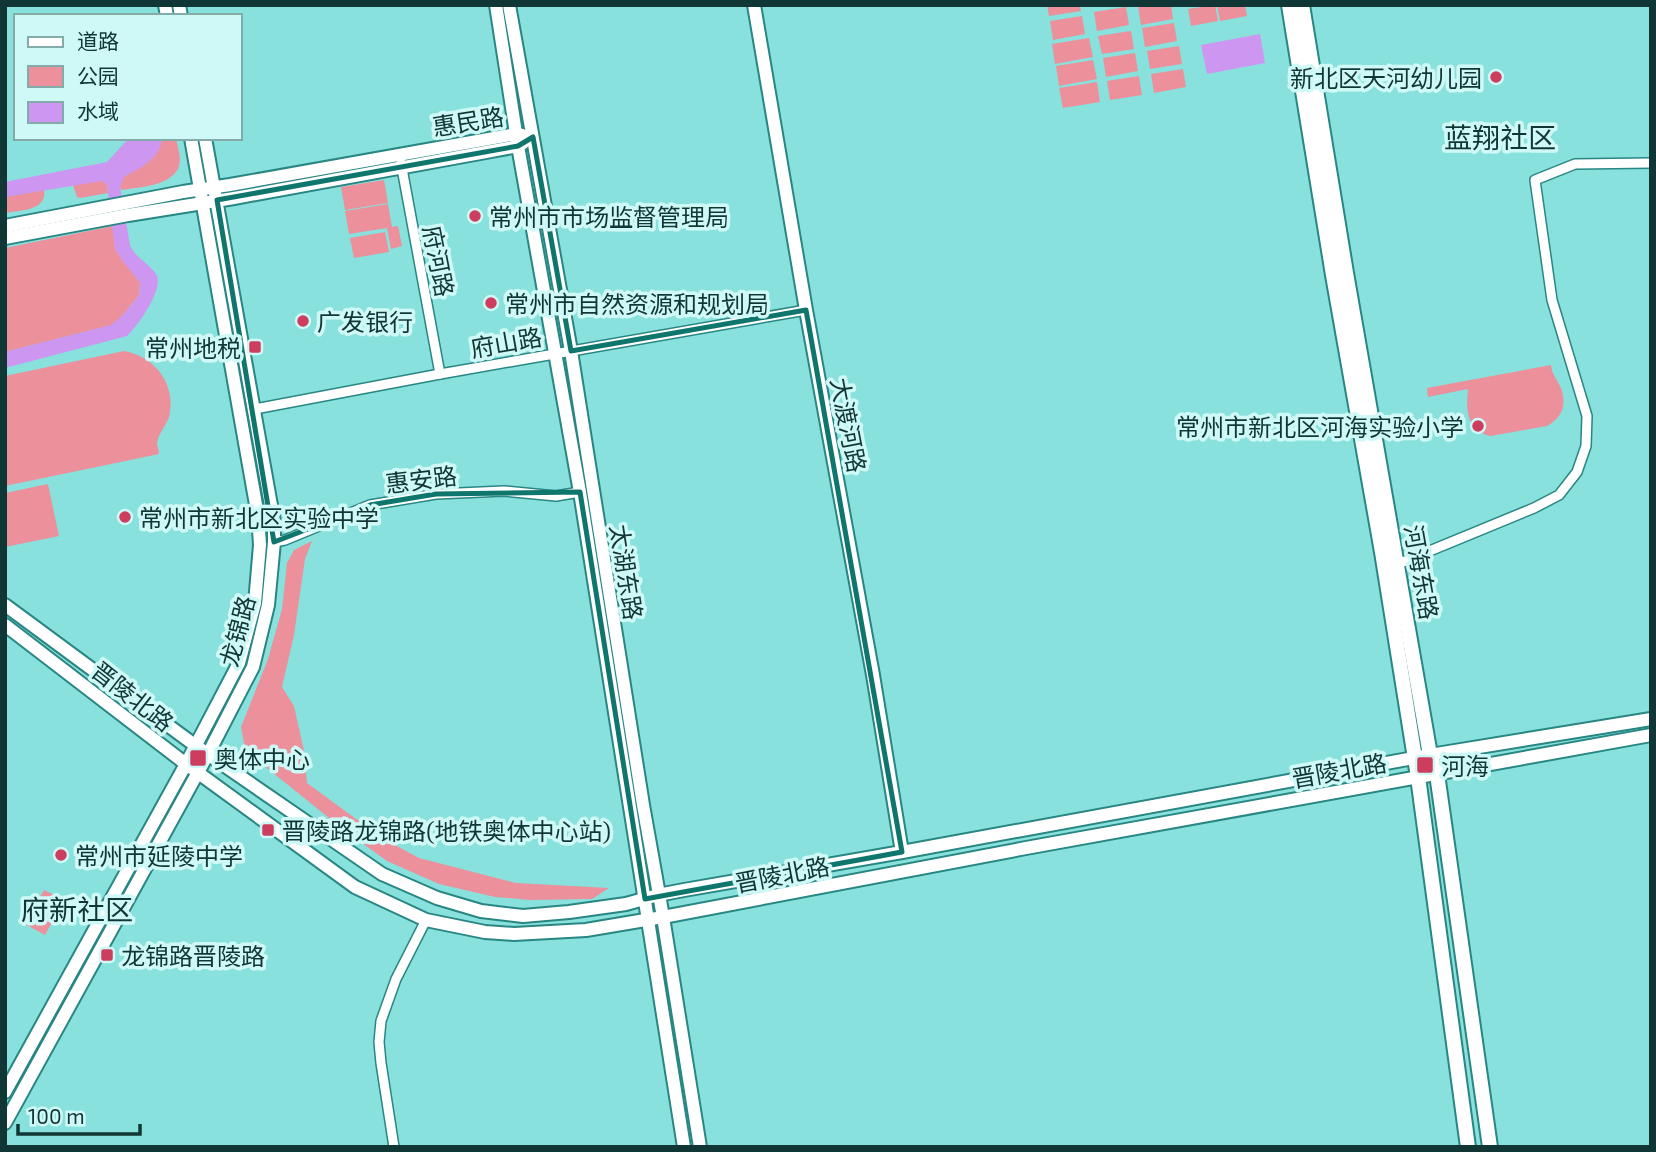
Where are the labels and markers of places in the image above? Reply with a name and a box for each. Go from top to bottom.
place label: 新北区天河幼儿园 [1290,63,1482,92]
marker: 新北区天河幼儿园 [1488,69,1504,85]
place label: 常州市市场监督管理局 [489,202,729,231]
marker: 常州市市场监督管理局 [467,208,483,224]
place label: 常州市自然资源和规划局 [505,289,769,318]
marker: 常州市自然资源和规划局 [483,295,499,311]
place label: 广发银行 [317,307,413,336]
marker: 广发银行 [295,313,311,329]
place label: 常州地税 [145,333,241,362]
marker: 常州地税 [247,339,263,355]
place label: 常州市新北区河海实验小学 [1176,412,1464,441]
marker: 常州市新北区河海实验小学 [1470,418,1486,434]
place label: 常州市新北区实验中学 [139,503,379,532]
marker: 常州市新北区实验中学 [117,509,133,525]
place label: 奥体中心 [214,744,310,773]
marker: 奥体中心 [188,748,208,768]
place label: 河海 [1441,751,1489,780]
marker: 河海 [1415,755,1435,775]
place label: 晋陵路龙锦路(地铁奥体中心站) [282,816,611,845]
marker: 晋陵路龙锦路(地铁奥体中心站) [260,822,276,838]
place label: 常州市延陵中学 [75,841,243,870]
marker: 常州市延陵中学 [53,847,69,863]
place label: 龙锦路晋陵路 [121,941,265,970]
marker: 龙锦路晋陵路 [99,947,115,963]

